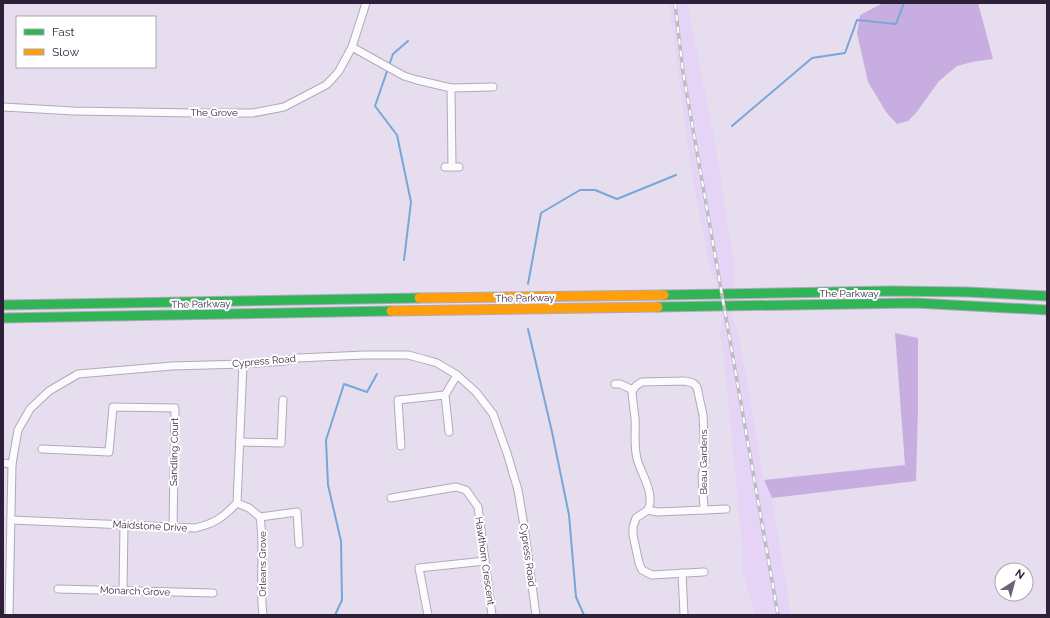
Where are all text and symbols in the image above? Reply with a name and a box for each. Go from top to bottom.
legend [16,16,156,68]
text: Fast [52,25,75,39]
text: Slow [52,45,79,59]
street label: The Grove [190,107,238,118]
street label: The Parkway [819,288,879,299]
street label: The Parkway [495,292,555,304]
street label: The Parkway [171,298,231,310]
street label: Cypress Road [232,353,296,369]
street label: Sandling Court [168,417,180,486]
street label: Beau Gardens [698,429,709,495]
street label: Hawthorn Crescent [473,516,497,607]
street label: Maidstone Drive [112,519,188,533]
street label: Cypress Road [518,523,538,587]
street label: Orleans Grove [257,531,268,597]
north arrow [994,562,1034,602]
text: N [1012,567,1027,582]
street label: Monarch Grove [100,584,171,598]

